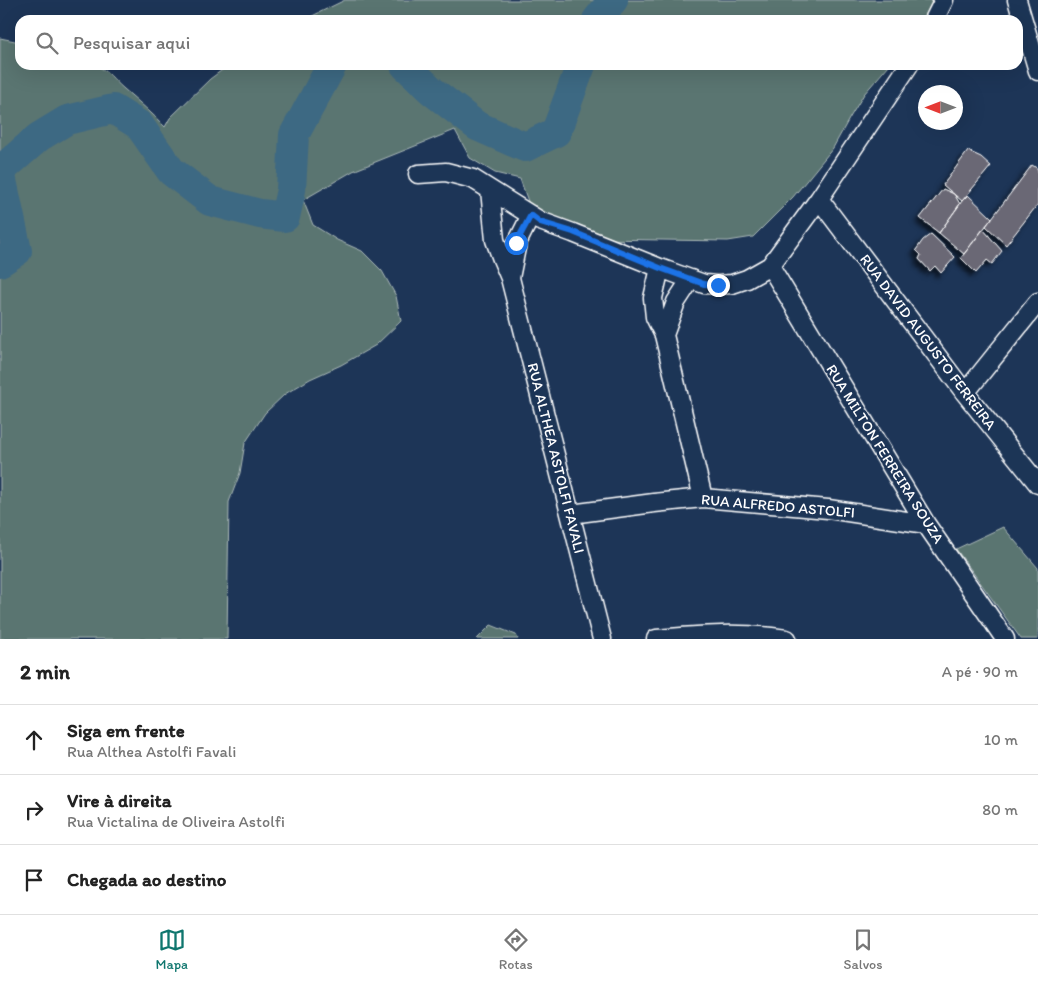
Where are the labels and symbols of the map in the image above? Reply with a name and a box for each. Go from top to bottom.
north arrow [918,85,963,130]
route start [505,232,528,255]
street label: RUA DAVID AUGUSTO FERREIRA [856,251,1000,434]
route end [707,274,730,297]
street label: RUA ALTHEA ASTOLFI FAVALI [524,361,588,555]
street label: RUA MILTON FERREIRA SOUZA [822,361,948,547]
street label: RUA ALFREDO ASTOLFI [700,490,856,522]

